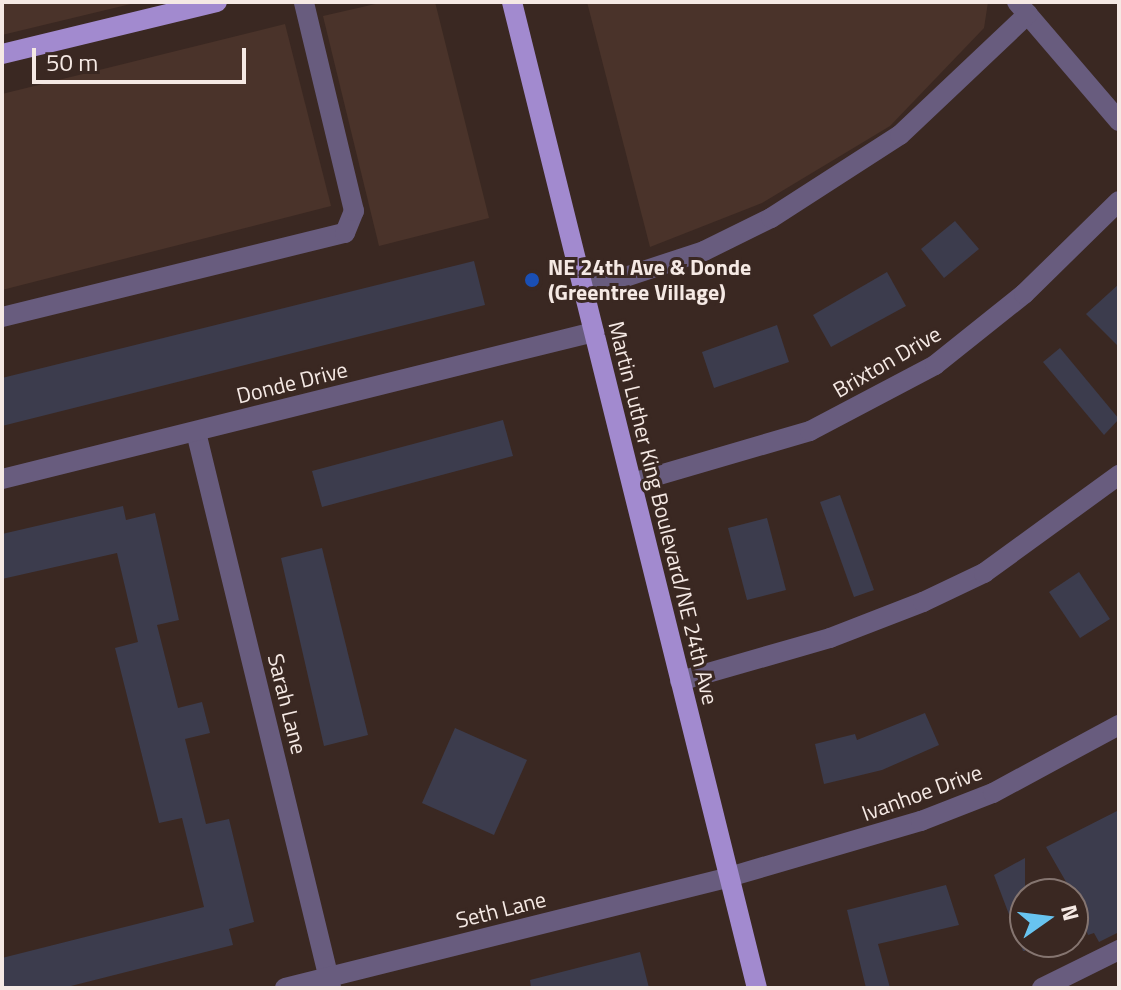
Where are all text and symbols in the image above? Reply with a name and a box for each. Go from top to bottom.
scale bar [36,32,250,82]
text: 50 m [46,44,98,80]
place label: NE 24th Ave & Donde (Greentree Village) [548,254,751,306]
marker: NE 24th Ave & Donde (Greentree Village) [523,271,541,289]
street label: Martin Luther King Boulevard/NE 24th Ave [603,319,723,707]
street label: Brixton Drive [828,321,946,403]
street label: Donde Drive [234,356,350,410]
street label: Sarah Lane [262,651,312,757]
street label: Ivanhoe Drive [858,759,986,827]
north arrow [1009,878,1089,958]
street label: Seth Lane [453,886,549,934]
text: N [1052,901,1089,924]

